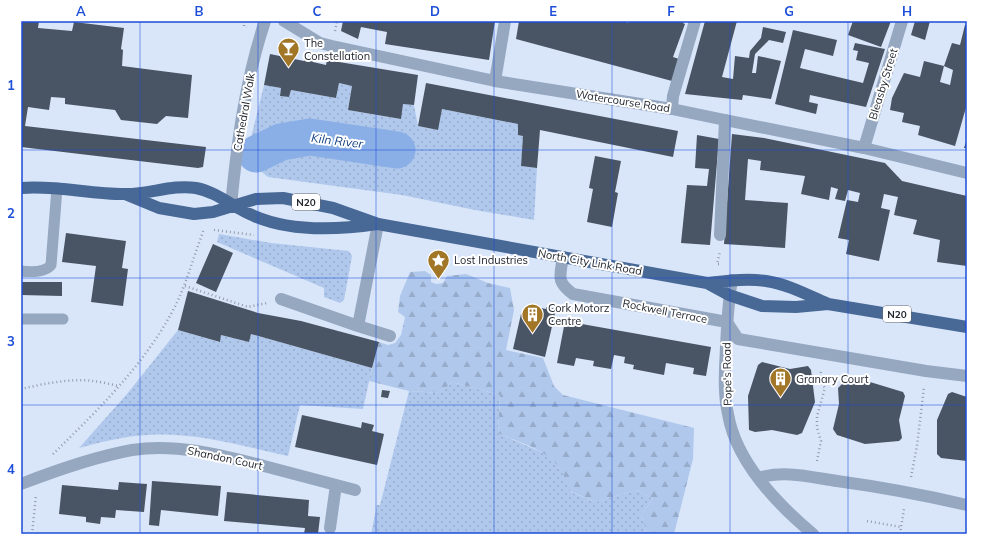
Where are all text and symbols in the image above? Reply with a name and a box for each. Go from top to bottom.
text: A [76,3,86,19]
text: B [195,3,204,19]
text: C [313,3,322,19]
text: D [430,3,440,19]
text: E [549,3,557,19]
text: F [667,3,675,19]
text: G [784,3,794,19]
text: H [902,3,912,19]
bar icon: The Constellation [275,36,301,69]
place label: The Constellation [304,36,370,63]
street label: Bleasby Street [866,47,901,121]
street label: Cathedral Walk [230,71,258,152]
text: 1 [7,77,15,93]
street label: Watercourse Road [575,87,671,115]
water label: Kiln River [310,130,364,151]
road number: N20 [292,194,320,210]
text: 2 [7,205,15,221]
street label: North City Link Road [537,246,643,278]
place icon: Lost Industries [426,247,452,280]
place label: Lost Industries [454,253,528,267]
street label: Rockwell Terrace [622,296,709,326]
building icon: Cork Motorz Centre [520,301,546,334]
place label: Cork Motorz Centre [548,301,610,328]
road number: N20 [883,306,911,322]
text: 3 [7,333,15,349]
street label: Pope's Road [719,342,735,406]
building icon: Granary Court [768,366,794,399]
place label: Granary Court [796,372,869,386]
street label: Shandon Court [186,443,264,473]
text: 4 [7,461,15,477]

